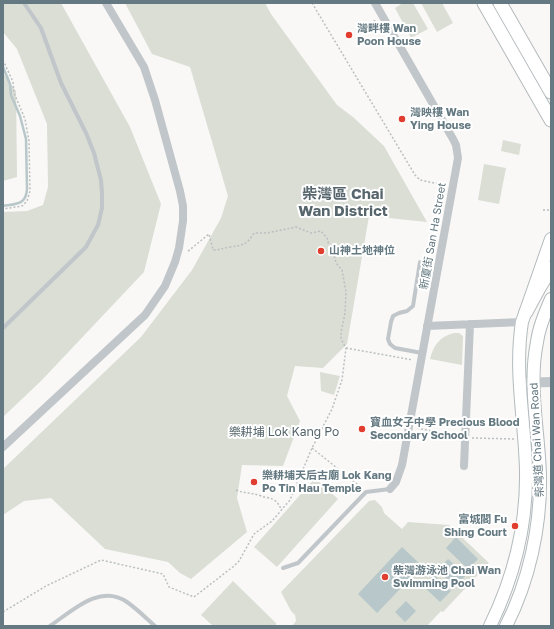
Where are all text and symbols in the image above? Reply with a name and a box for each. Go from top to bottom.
place label: 灣畔樓 Wan Poon House [357,22,421,48]
marker: 灣畔樓 Wan Poon House [344,30,354,40]
place label: 灣映樓 Wan Ying House [410,106,471,132]
marker: 灣映樓 Wan Ying House [397,114,407,124]
street label: 新廈街 San Ha Street [417,181,449,291]
district label: 柴灣區 Chai Wan District [292,185,394,220]
place label: 山神土地神位 [329,244,395,258]
marker: 山神土地神位 [316,246,326,256]
street label: 柴灣道 Chai Wan Road [527,382,547,498]
place label: 寶血女子中學 Precious Blood Secondary School [370,416,519,442]
marker: 寶血女子中學 Precious Blood Secondary School [357,424,367,434]
district label: 樂耕埔 Lok Kang Po [229,425,339,439]
place label: 樂耕埔天后古廟 Lok Kang Po Tin Hau Temple [262,469,391,495]
marker: 樂耕埔天后古廟 Lok Kang Po Tin Hau Temple [249,477,259,487]
place label: 富城閣 Fu Shing Court [444,513,507,539]
marker: 富城閣 Fu Shing Court [510,521,520,531]
place label: 柴灣游泳池 Chai Wan Swimming Pool [393,564,501,590]
marker: 柴灣游泳池 Chai Wan Swimming Pool [380,572,390,582]

